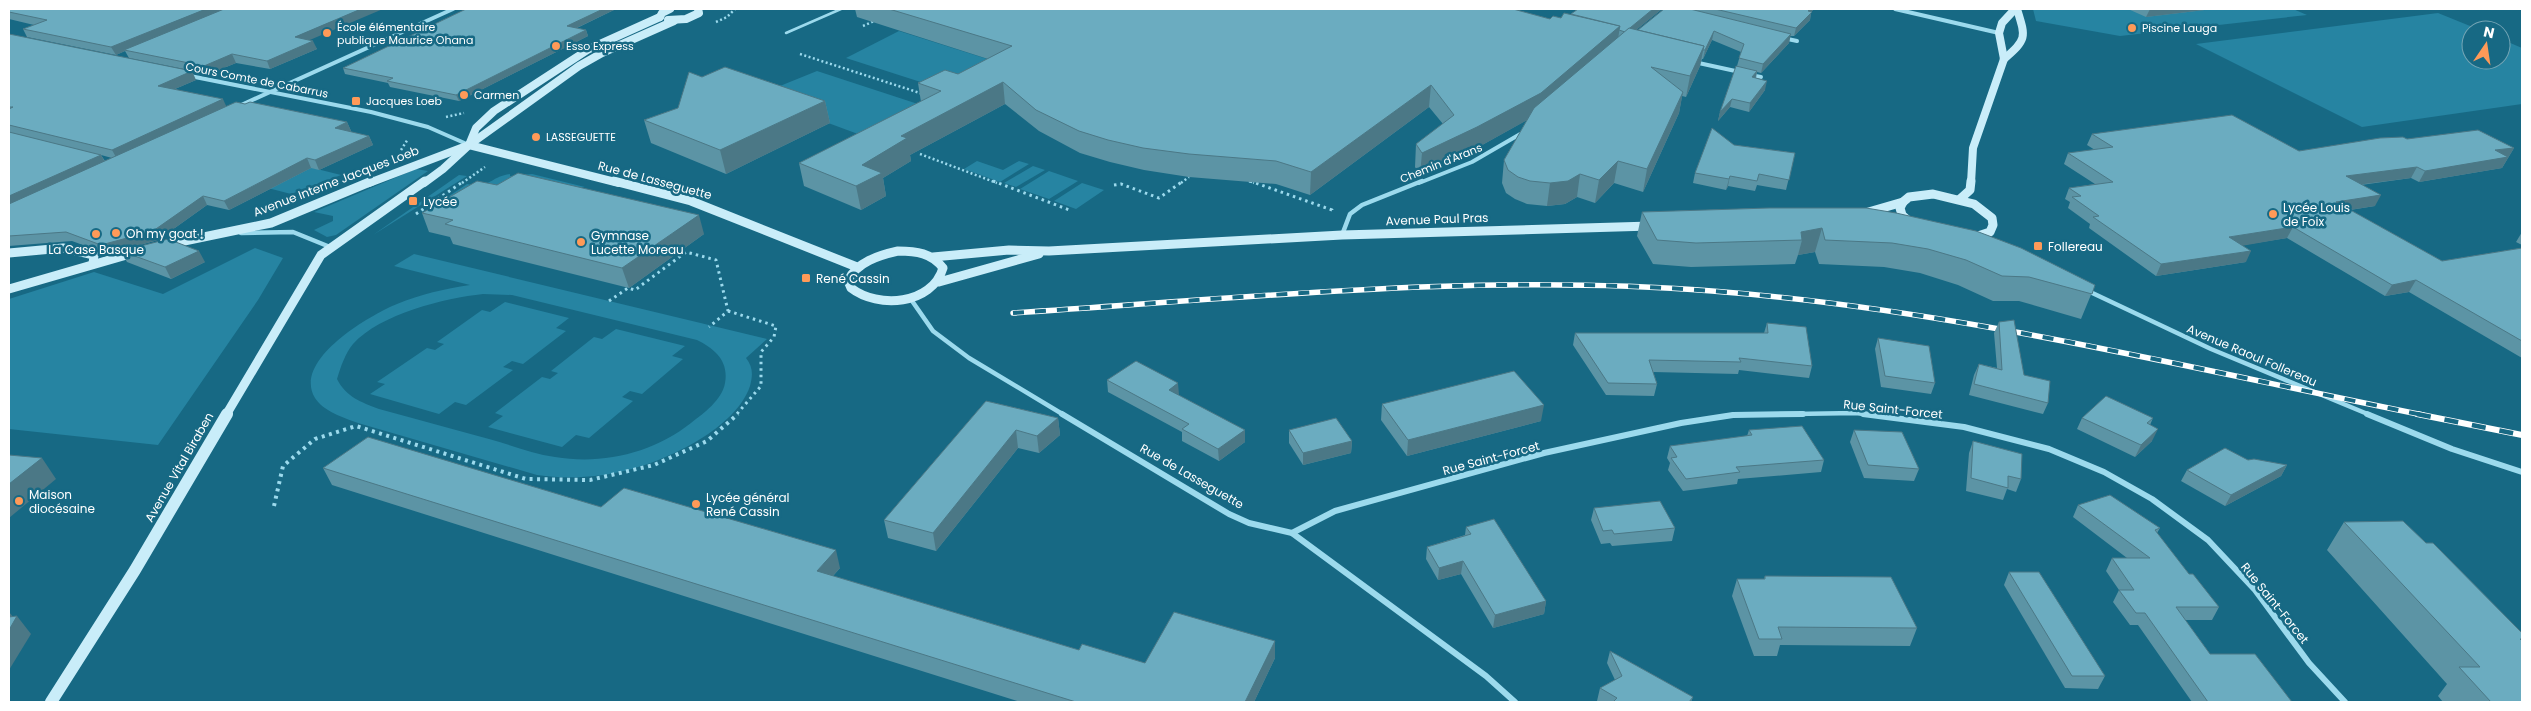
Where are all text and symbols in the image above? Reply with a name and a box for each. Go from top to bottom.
place label: École élémentaire publique Maurice Ohana [337,19,473,48]
place label: Piscine Lauga [2142,20,2217,36]
north arrow [2461,20,2511,70]
text: N [2482,21,2496,43]
marker: Piscine Lauga [2126,22,2138,34]
marker: École élémentaire publique Maurice Ohana [321,27,333,39]
place label: Esso Express [566,38,634,54]
marker: Esso Express [550,40,562,52]
street label: Cours Comte de Cabarrus [184,58,330,102]
place label: Carmen [474,87,519,103]
marker: Carmen [458,89,470,101]
place label: Jacques Loeb [366,93,442,109]
marker: Jacques Loeb [350,95,362,107]
place label: LASSEGUETTE [546,129,616,145]
marker: LASSEGUETTE [530,131,542,143]
street label: Chemin d'Arans [1398,139,1485,187]
street label: Avenue Interne Jacques Loeb [251,141,421,221]
street label: Rue de Lasseguette [596,157,714,203]
place label: Lycée [423,193,457,210]
marker: Lycée [407,195,419,207]
place label: Lycée Louis de Foix [2283,199,2350,230]
marker: Lycée Louis de Foix [2267,208,2279,220]
street label: Avenue Paul Pras [1385,209,1489,229]
place label: Oh my goat ! [126,225,204,242]
marker: Oh my goat ! [110,227,122,239]
place label: Gymnase Lucette Moreau [591,227,684,258]
marker: La Case Basque [90,228,102,240]
marker: Gymnase Lucette Moreau [575,236,587,248]
place label: Follereau [2048,238,2103,255]
marker: Follereau [2032,240,2044,252]
place label: La Case Basque [48,241,144,258]
place label: René Cassin [816,270,890,287]
marker: René Cassin [800,272,812,284]
street label: Avenue Raoul Follereau [2184,320,2320,390]
street label: Rue Saint-Forcet [1843,395,1943,423]
street label: Avenue Vital Biraben [141,409,217,525]
street label: Rue Saint-Forcet [1441,437,1541,479]
street label: Rue de Lasseguette [1137,439,1247,513]
place label: Maison diocésaine [29,486,95,517]
place label: Lycée général René Cassin [706,489,790,520]
marker: Maison diocésaine [13,495,25,507]
marker: Lycée général René Cassin [690,498,702,510]
street label: Rue Saint-Forcet [2237,559,2313,647]

